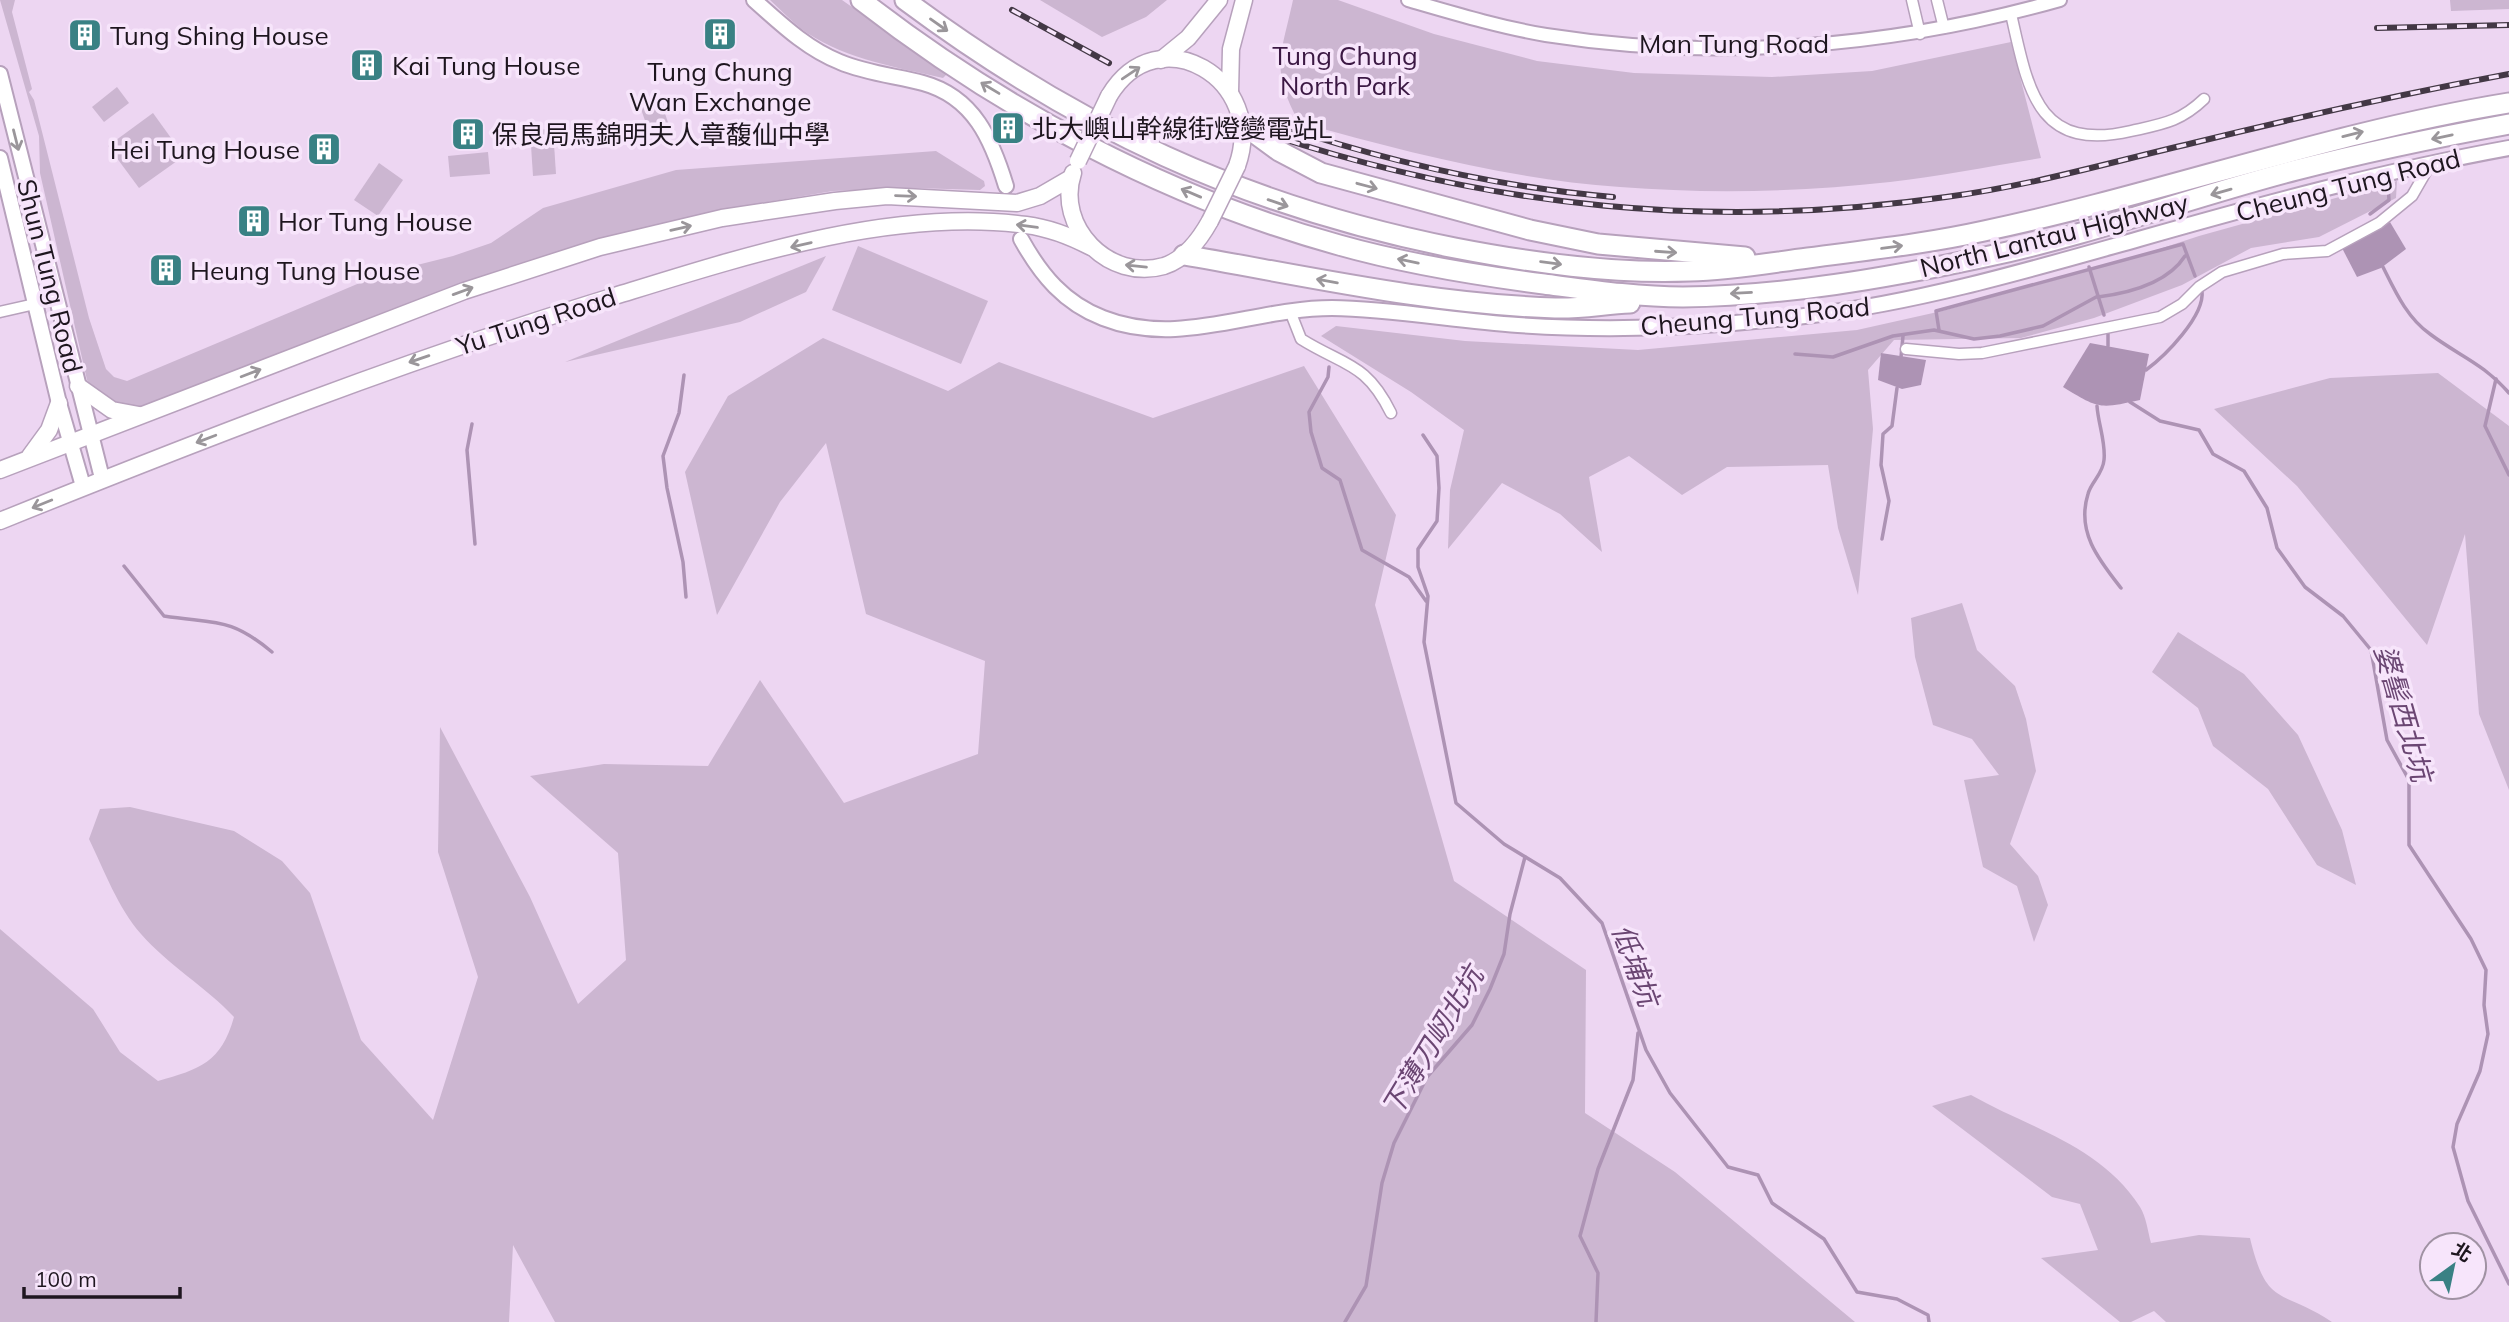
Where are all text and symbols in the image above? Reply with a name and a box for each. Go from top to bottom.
building icon: Tung Chung Wan Exchange [701,15,739,53]
building icon: Tung Shing House [66,16,104,54]
one-way arrow [929,18,948,32]
place label: Tung Shing House [110,19,329,52]
street label: Man Tung Road [1639,27,1829,60]
park label: Tung Chung North Park [1272,39,1418,102]
building icon: Kai Tung House [348,46,386,84]
place label: Kai Tung House [392,49,580,82]
place label: Tung Chung Wan Exchange [629,55,811,118]
one-way arrow [1121,65,1140,80]
one-way arrow [980,80,1000,94]
building icon: 北大嶼山幹線街燈變電站L [989,109,1027,147]
place label: 北大嶼山幹線街燈變電站L [1032,112,1332,145]
building icon: 保良局馬錦明夫人章馥仙中學 [449,115,487,153]
place label: 保良局馬錦明夫人章馥仙中學 [492,118,830,151]
one-way arrow [2342,127,2364,140]
one-way arrow [10,128,23,151]
building icon: Hei Tung House [305,130,343,168]
one-way arrow [2431,131,2454,144]
place label: Hei Tung House [110,133,300,166]
street label: Cheung Tung Road [2232,141,2464,229]
street label: Shun Tung Road [10,176,90,376]
one-way arrow [1356,181,1378,194]
one-way arrow [1181,186,1202,199]
street label: North Lantau Highway [1916,186,2192,284]
one-way arrow [2210,186,2232,199]
one-way arrow [894,190,917,203]
one-way arrow [1266,197,1288,210]
building icon: Hor Tung House [235,202,273,240]
place label: Hor Tung House [278,205,472,238]
one-way arrow [1016,219,1039,232]
one-way arrow [669,221,692,234]
one-way arrow [790,239,813,252]
one-way arrow [1880,240,1903,253]
one-way arrow [1654,246,1677,259]
building icon: Heung Tung House [147,251,185,289]
place label: Heung Tung House [190,254,420,287]
one-way arrow [1397,254,1420,268]
one-way arrow [1539,257,1562,270]
one-way arrow [1125,260,1148,273]
one-way arrow [1316,274,1339,287]
street label: Yu Tung Road [451,280,620,363]
one-way arrow [452,284,474,297]
one-way arrow [1730,287,1753,300]
street label: Cheung Tung Road [1639,290,1871,342]
one-way arrow [409,354,431,366]
one-way arrow [239,366,261,379]
one-way arrow [196,433,218,446]
one-way arrow [31,498,53,511]
water label: 婆髻西北坑 [2368,641,2441,789]
water label: 低埔坑 [1605,920,1668,1014]
water label: 下薄刀屻北坑 [1374,957,1492,1122]
north arrow [2418,1231,2488,1301]
text: 北 [2448,1237,2477,1267]
scale bar [24,1256,180,1300]
text: 100 m [35,1266,97,1292]

